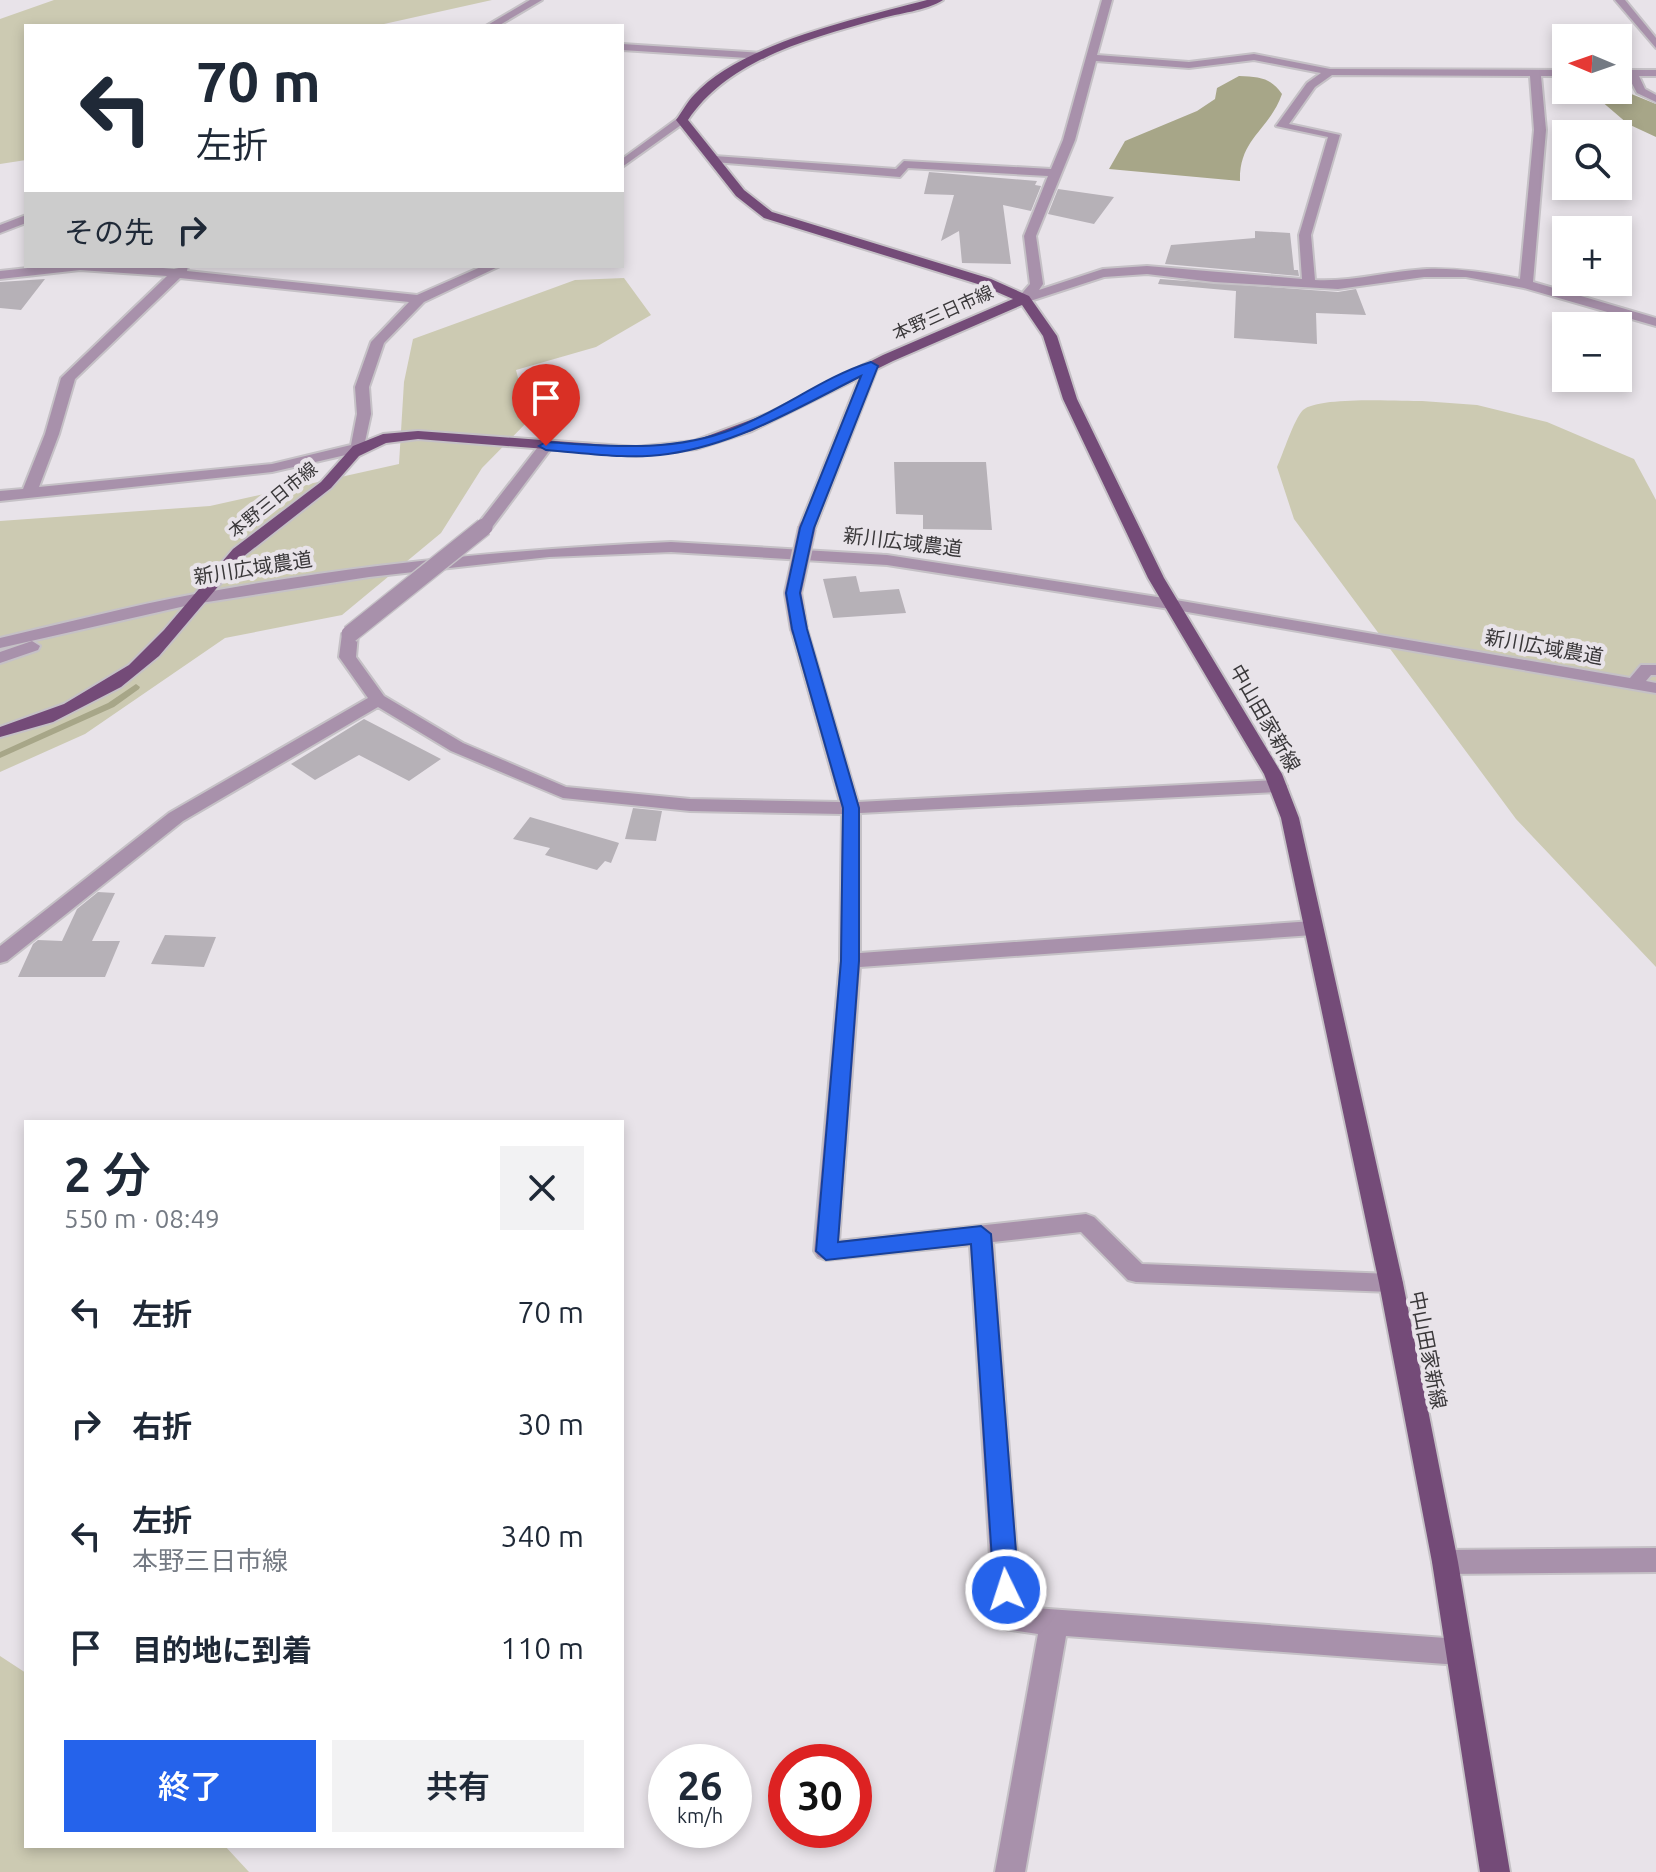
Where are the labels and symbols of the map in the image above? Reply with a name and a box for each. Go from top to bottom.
north arrow [1552,24,1632,104]
street label: 本野三日市線 [889,281,996,343]
pin [512,364,580,446]
street label: 本野三日市線 [224,457,321,541]
street label: 新川広域農道 [842,523,964,560]
street label: 新川広域農道 [192,547,314,588]
street label: 新川広域農道 [1483,625,1605,668]
street label: 中山田家新線 [1225,660,1305,775]
street label: 中山田家新線 [1406,1289,1451,1411]
position arrow [964,1548,1048,1632]
speed limit sign: 30 [768,1744,872,1848]

